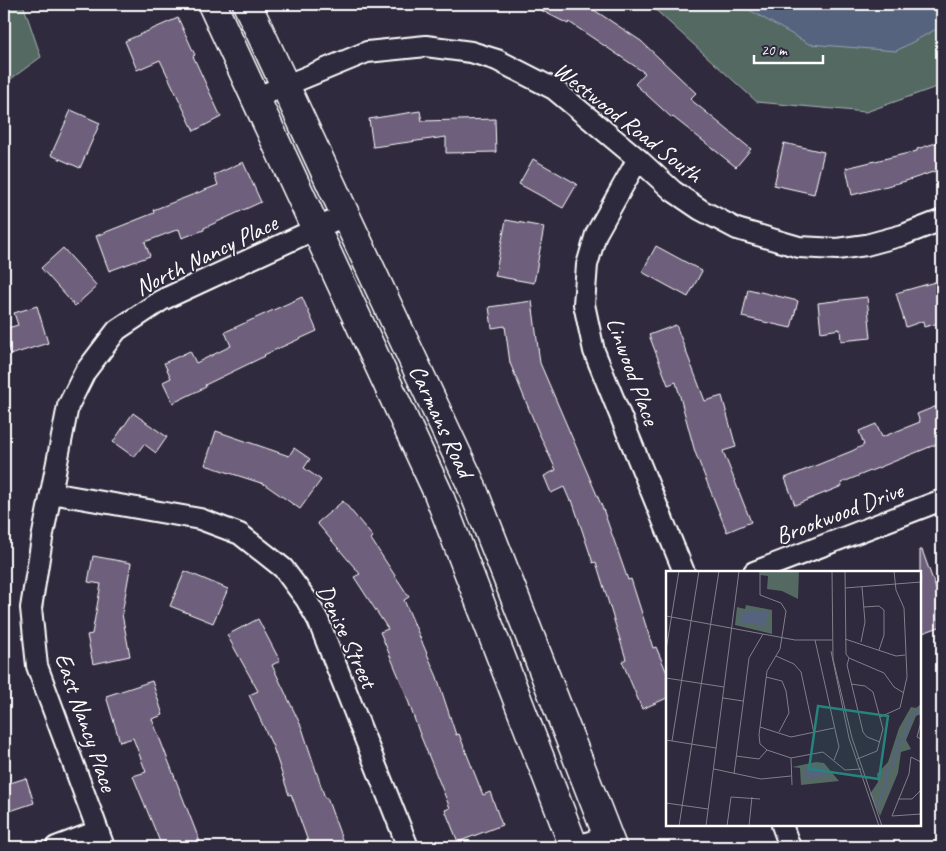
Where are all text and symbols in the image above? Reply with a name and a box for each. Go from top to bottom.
scale bar [754,32,822,64]
text: 20 m [761,41,788,60]
street label: Westwood Road South [548,55,710,190]
street label: North Nancy Place [130,207,284,302]
street label: Linwood Place [600,313,667,431]
street label: Carmans Road [402,360,482,485]
street label: Brookwood Drive [771,474,909,551]
inset map [666,571,921,826]
street label: Denise Street [310,579,385,694]
street label: East Nancy Place [48,649,124,797]

